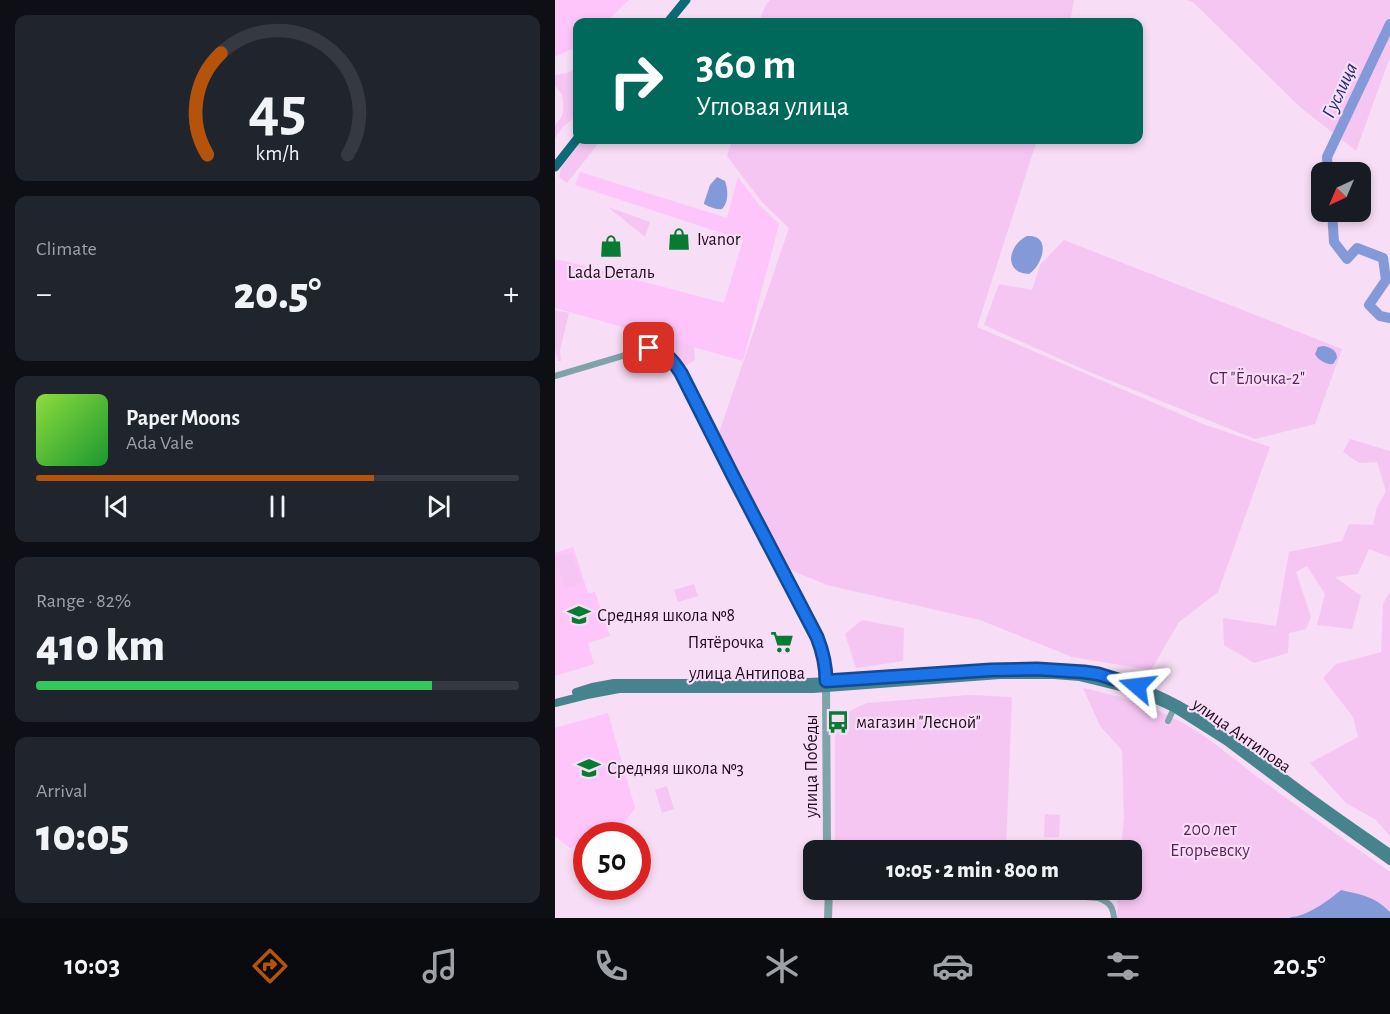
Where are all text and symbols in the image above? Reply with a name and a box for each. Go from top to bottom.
icon: right [597,42,675,120]
text: 360 m [696,44,797,86]
water label: Гуслица [1318,60,1361,121]
text: 45 [248,79,307,141]
text: Угловая улица [696,93,849,120]
text: km/h [255,143,300,164]
north arrow [1311,162,1371,222]
map controls [1311,162,1371,222]
shop icon: Ivanor [666,226,692,252]
place label: Ivanor [697,231,741,249]
shop icon: Lada Dеталь [598,233,624,259]
text: Climate [36,239,97,259]
place label: Lada Dеталь [568,264,655,282]
text: 20.5° [234,272,321,317]
text: − [36,278,52,311]
text: + [503,278,519,311]
pin [623,322,674,373]
icon: arrive [632,331,665,364]
park label: СТ "Ёлочка-2" [1209,368,1305,388]
text: Paper Moons [126,407,240,429]
text: Ada Vale [126,433,194,453]
icon: previous [100,490,133,523]
icon: pause [261,490,294,523]
icon: next [422,490,455,523]
text: Range · 82% [36,591,131,611]
school or university icon: Средняя школа №8 [566,602,592,628]
place label: Средняя школа №8 [597,607,735,625]
text: 410 km [36,624,165,669]
supermarket icon: Пятёрочка [769,629,795,655]
place label: Пятёрочка [687,634,764,652]
position arrow [1105,654,1169,718]
street label: улица Антипова [688,665,805,683]
street label: улица Антипова [1188,695,1294,776]
bus stop icon: магазин "Лесной" [825,709,851,735]
street label: улица Победы [802,714,821,819]
place label: магазин "Лесной" [856,714,981,732]
school or university icon: Средняя школа №3 [576,755,602,781]
place label: Средняя школа №3 [607,760,744,778]
text: Arrival [36,781,87,801]
text: 10:05 [36,814,129,859]
park label: 200 лет Егорьевску [1170,821,1250,860]
speed limit sign: 50 [573,822,651,900]
text: 10:05 · 2 min · 800 m [886,859,1059,881]
icon: directions [249,945,291,987]
icon: music [419,945,461,987]
icon: phone [590,945,632,987]
icon: climate [761,945,803,987]
icon: car [932,945,974,987]
icon: filters [1102,945,1144,987]
text: 10:03 [64,952,120,979]
text: 20.5° [1273,952,1326,979]

